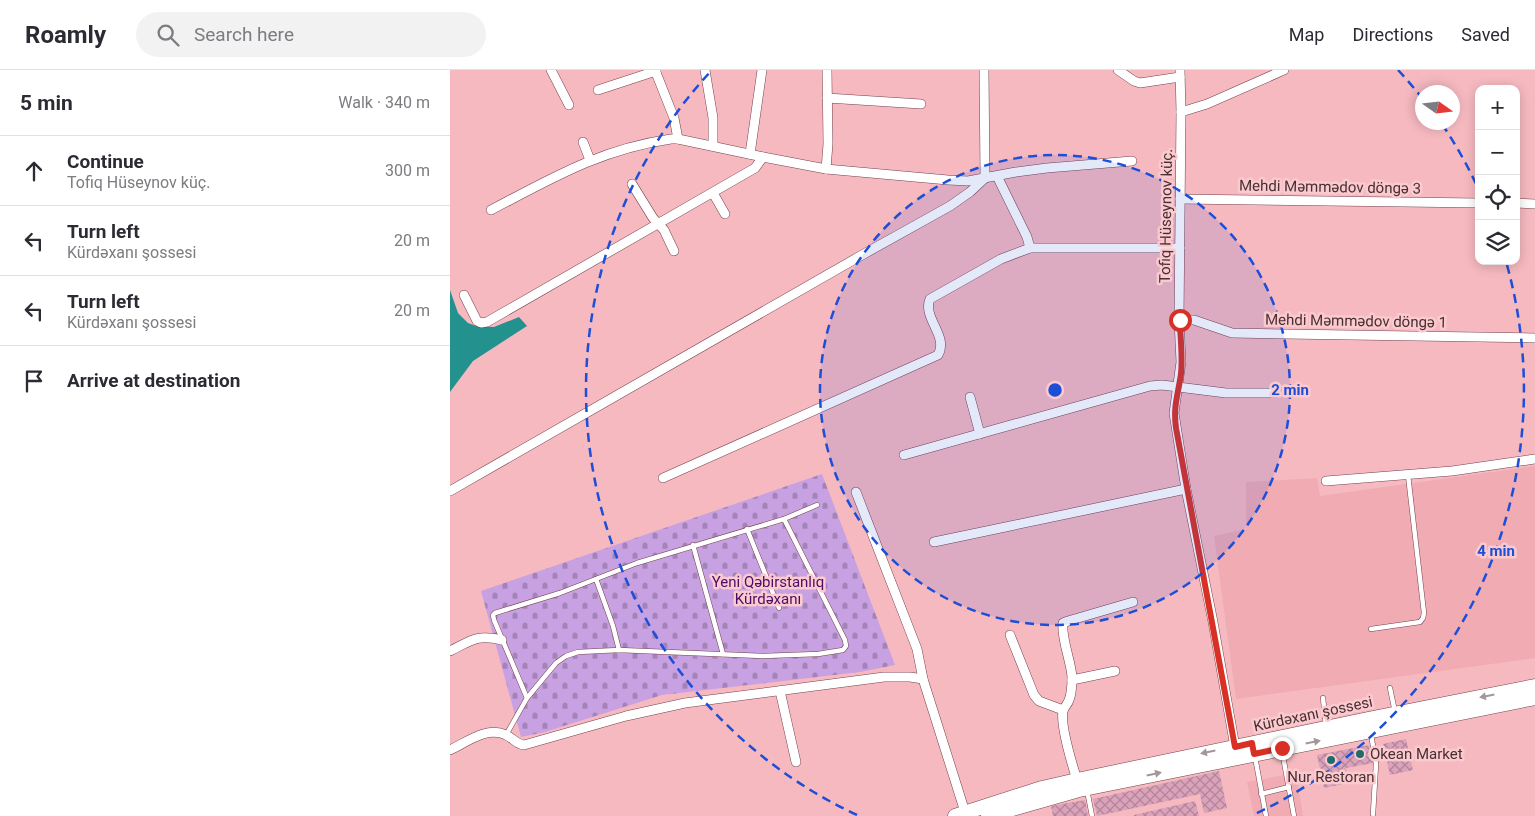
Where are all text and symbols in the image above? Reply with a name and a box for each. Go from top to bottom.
search box [136,12,486,57]
text: Roamly [25,21,106,49]
icon: search [154,21,182,49]
text: Search here [194,23,294,46]
text: Map [1289,24,1324,45]
text: Directions [1352,24,1433,45]
text: Saved [1461,24,1510,45]
north arrow [1415,85,1460,130]
map controls [1475,85,1520,265]
button: + [1475,85,1520,130]
text: 5 min [20,91,73,115]
text: Walk · 340 m [338,93,430,112]
button: − [1475,130,1520,175]
street label: Tofiq Hüseynov küç. [1156,149,1176,283]
text: Continue [67,150,144,173]
icon: ahead [20,157,48,185]
text: 300 m [385,161,430,180]
text: Tofiq Hüseynov küç. [67,173,210,192]
button: locate [1475,175,1520,220]
street label: Mehdi Məmmədov döngə 3 [1239,176,1421,198]
text: Turn left [67,220,140,243]
button: layers [1475,220,1520,265]
icon: left [20,227,48,255]
text: 20 m [394,231,430,250]
text: Kürdəxanı şossesi [67,243,196,262]
text: Turn left [67,290,140,313]
icon: left [20,297,48,325]
text: 20 m [394,301,430,320]
route start [1169,309,1192,332]
street label: Mehdi Məmmədov döngə 1 [1265,310,1447,332]
text: Kürdəxanı şossesi [67,313,196,332]
icon: arrive [20,367,48,395]
text: Arrive at destination [67,369,240,392]
centre of rings [1046,381,1064,399]
text: 2 min [1271,381,1309,399]
text: 4 min [1477,542,1515,560]
park label: Yeni Qəbirstanlıq Kürdəxanı [712,573,824,608]
one-way arrow [1479,692,1495,700]
street label: Kürdəxanı şossesi [1252,693,1374,735]
route end [1271,737,1294,760]
one-way arrow [1306,738,1321,746]
place label: Okean Market [1370,745,1463,763]
marker: Okean Market [1354,748,1366,760]
one-way arrow [1199,749,1215,757]
marker: Nur Restoran [1325,754,1337,766]
place label: Nur Restoran [1287,768,1375,786]
one-way arrow [1147,770,1163,778]

